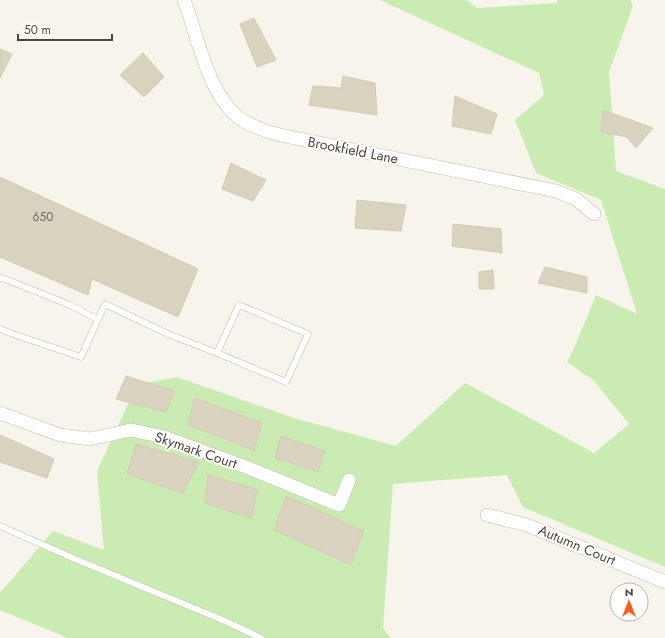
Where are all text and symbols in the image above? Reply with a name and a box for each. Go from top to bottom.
scale bar [18,16,112,42]
text: 50 m [24,21,51,39]
street label: Brookfield Lane [306,131,400,169]
house number: 650 [33,208,53,226]
street label: Skymark Court [152,427,240,474]
street label: Autumn Court [535,520,619,571]
north arrow [609,582,649,622]
text: N [625,584,633,600]

